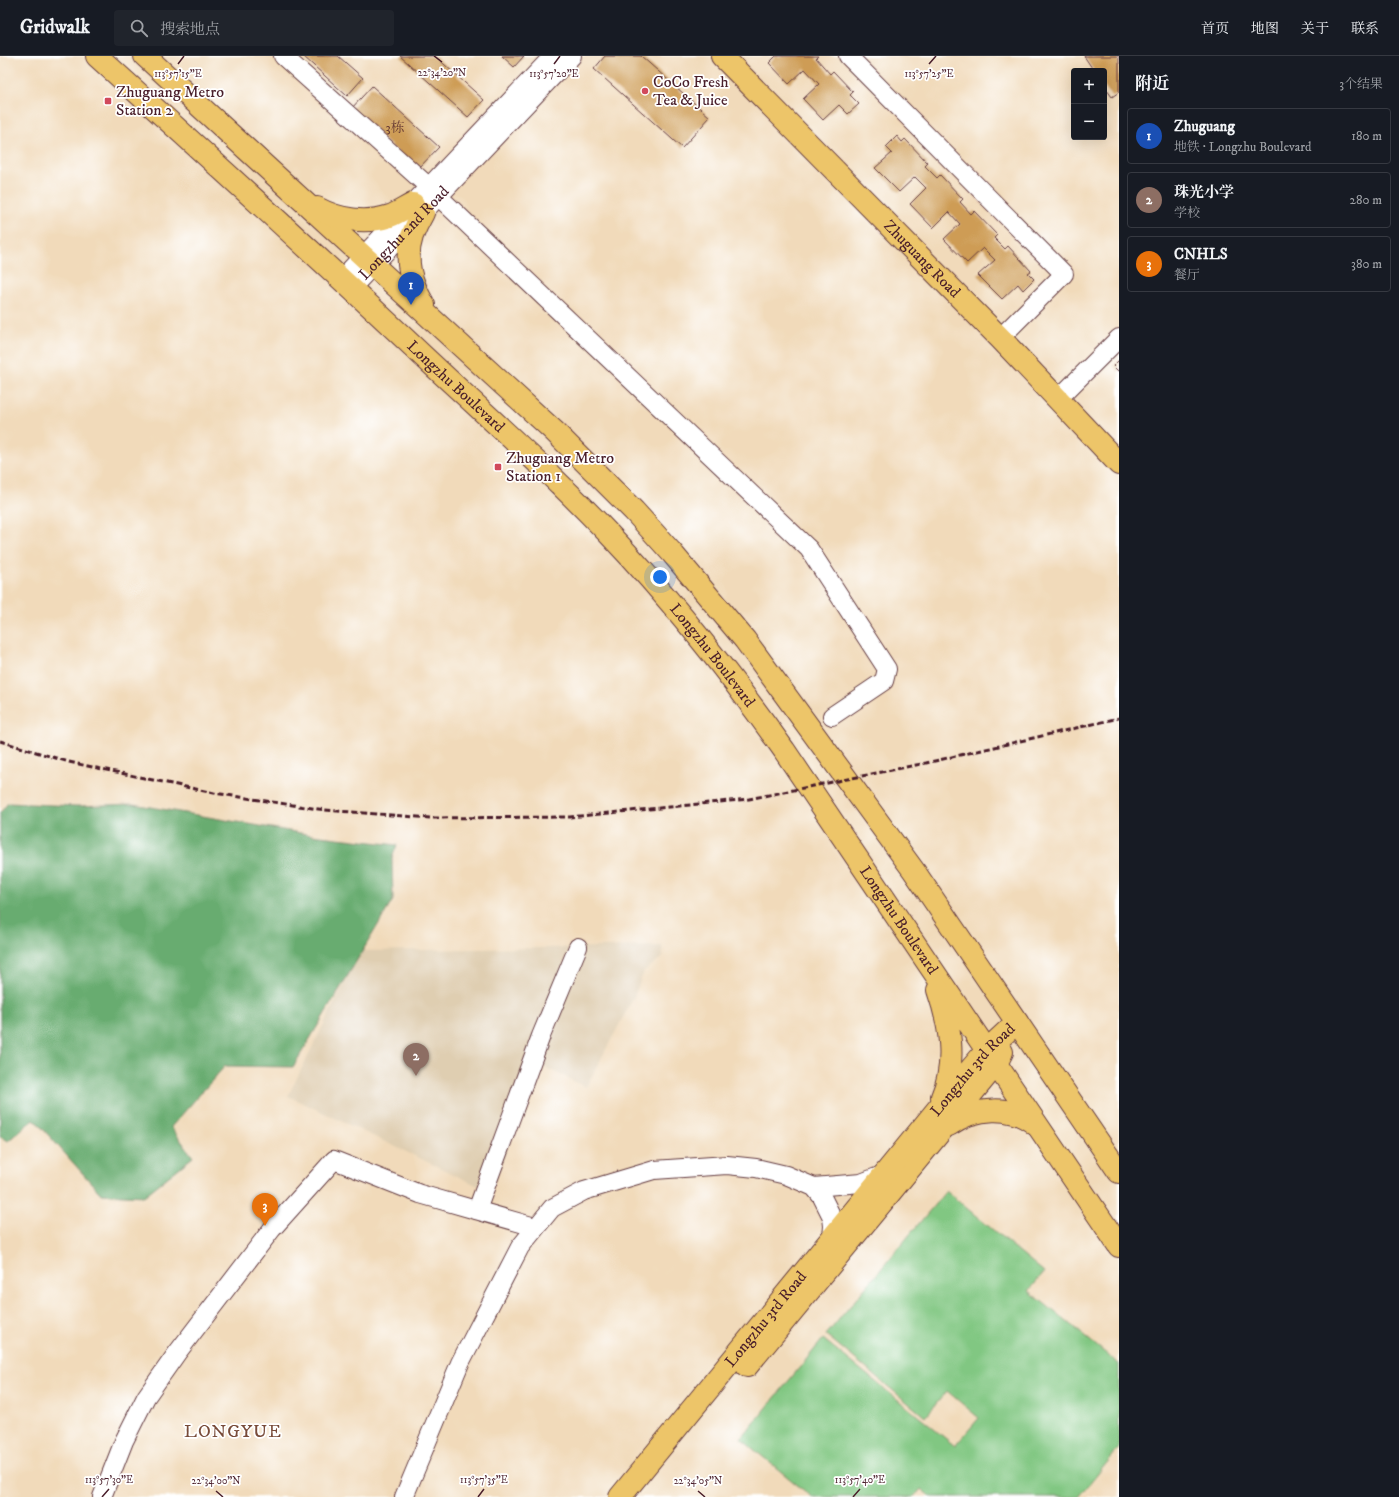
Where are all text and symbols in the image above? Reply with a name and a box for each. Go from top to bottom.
search box [114,10,394,46]
text: Gridwalk [20,16,90,39]
icon: search [128,17,150,39]
text: 搜索地点 [160,20,220,39]
text: 首页 [1201,20,1229,38]
text: 地图 [1251,20,1279,38]
text: 关于 [1301,20,1329,38]
text: 联系 [1351,20,1379,38]
text: 22°34'20"N [418,67,466,79]
text: 113°57'15"E [154,68,202,80]
text: 113°57'20"E [529,68,579,80]
text: 113°57'25"E [905,68,953,80]
map controls [1071,68,1107,140]
button: + [1071,68,1107,104]
place label: CoCo Fresh Tea & Juice [653,72,729,110]
text: 附近 [1135,73,1169,95]
text: 3个结果 [1339,76,1383,92]
place label: Zhuguang Metro Station 2 [116,82,224,120]
marker: CoCo Fresh Tea & Juice [640,86,650,96]
marker: Zhuguang Metro Station 2 [103,96,113,106]
button: − [1071,104,1107,140]
text: Zhuguang [1174,117,1235,136]
house number: 3栋 [385,119,405,137]
text: 1 [1147,128,1151,144]
text: 180 m [1351,128,1382,144]
text: 地铁 · Longzhu Boulevard [1174,139,1312,155]
street label: Longzhu 2nd Road [354,182,453,284]
text: 珠光小学 [1174,183,1234,202]
text: 2 [1146,192,1152,208]
text: 280 m [1350,192,1382,208]
text: 学校 [1174,205,1200,221]
street label: Zhuguang Road [879,216,965,302]
text: CNHLS [1174,245,1228,264]
text: 3 [1147,256,1151,272]
text: 380 m [1351,256,1382,272]
text: 餐厅 [1174,267,1200,283]
pin: 1 [398,272,424,305]
street label: Longzhu Boulevard [403,336,509,437]
place label: Zhuguang Metro Station 1 [506,448,614,486]
marker: Zhuguang Metro Station 1 [493,462,503,472]
your location [650,567,670,587]
street label: Longzhu Boulevard [665,599,759,711]
street label: Longzhu Boulevard [855,862,943,978]
street label: Longzhu 3rd Road [926,1019,1019,1121]
pin: 2 [403,1043,429,1076]
pin: 3 [252,1193,278,1226]
street label: Longzhu 3rd Road [721,1267,811,1371]
district label: LONGYUE [184,1421,282,1443]
text: 113°57'30"E [85,1474,133,1486]
text: 113°57'35"E [460,1474,508,1486]
text: 113°57'40"E [835,1474,885,1486]
text: 22°34'00"N [191,1475,241,1487]
text: 22°34'05"N [674,1475,722,1487]

